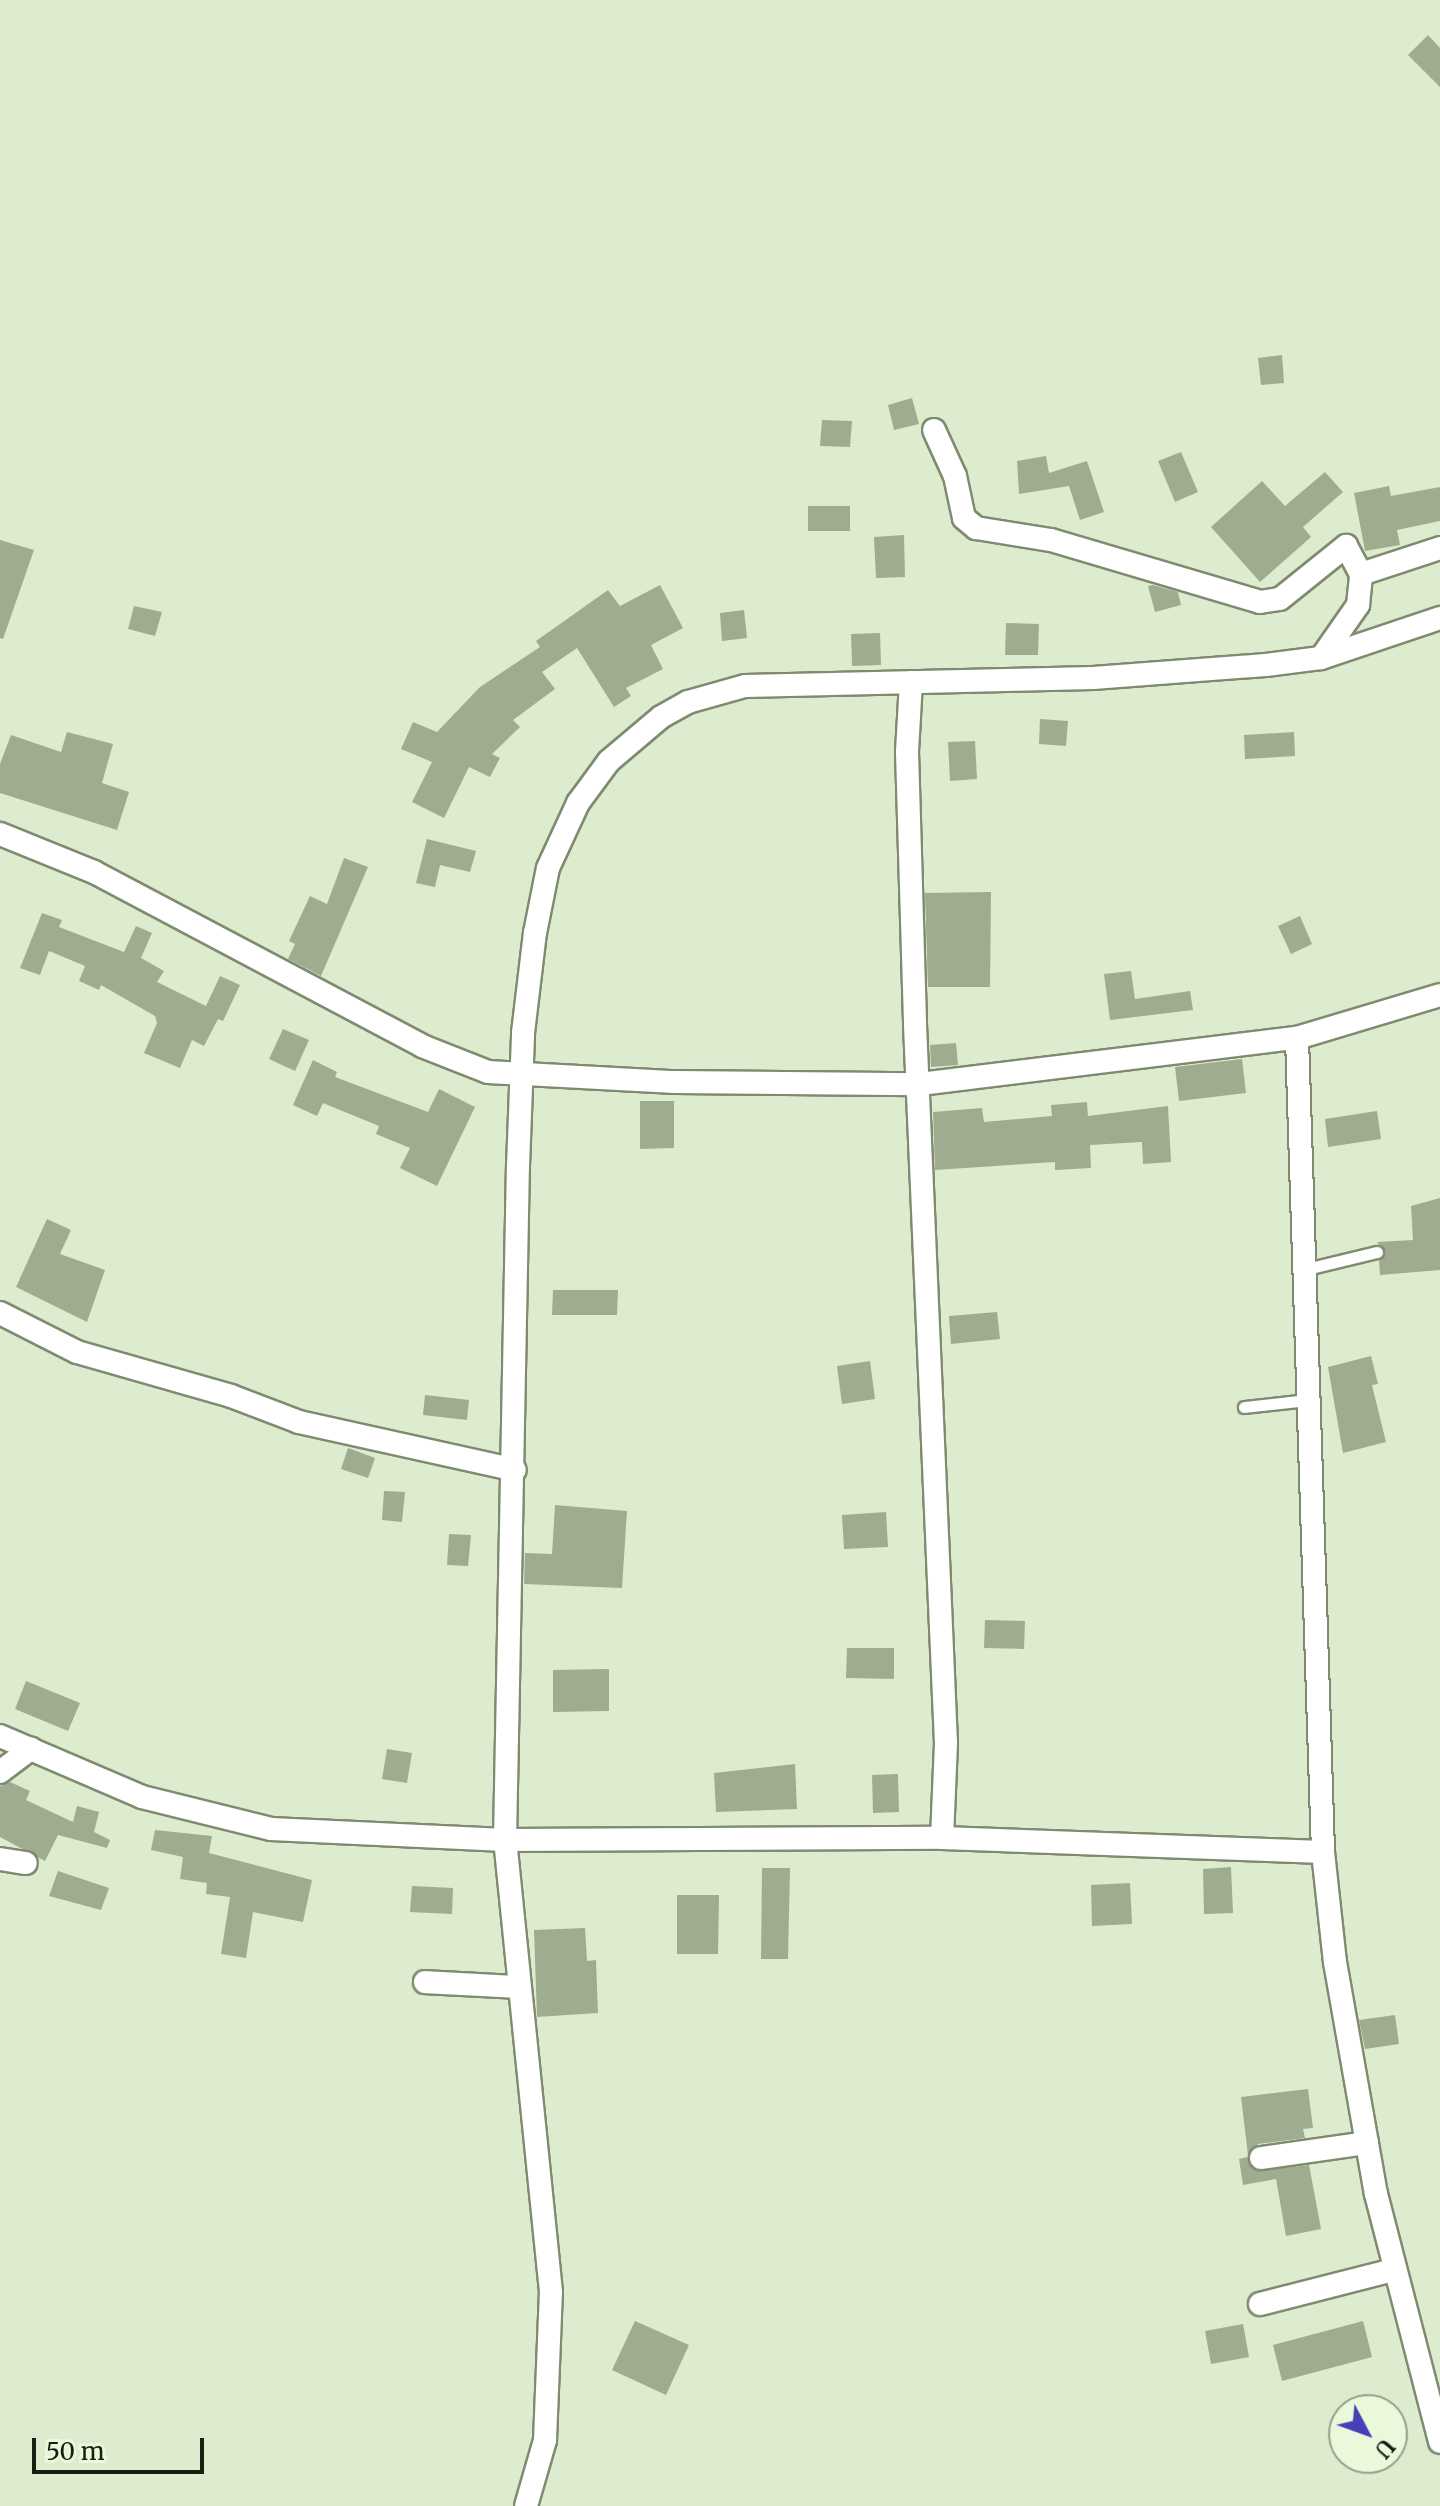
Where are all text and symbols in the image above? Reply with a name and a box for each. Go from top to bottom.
north arrow [1328,2394,1408,2474]
scale bar [36,2422,208,2472]
text: U [1369,2433,1401,2464]
text: 50 m [46,2436,105,2467]

